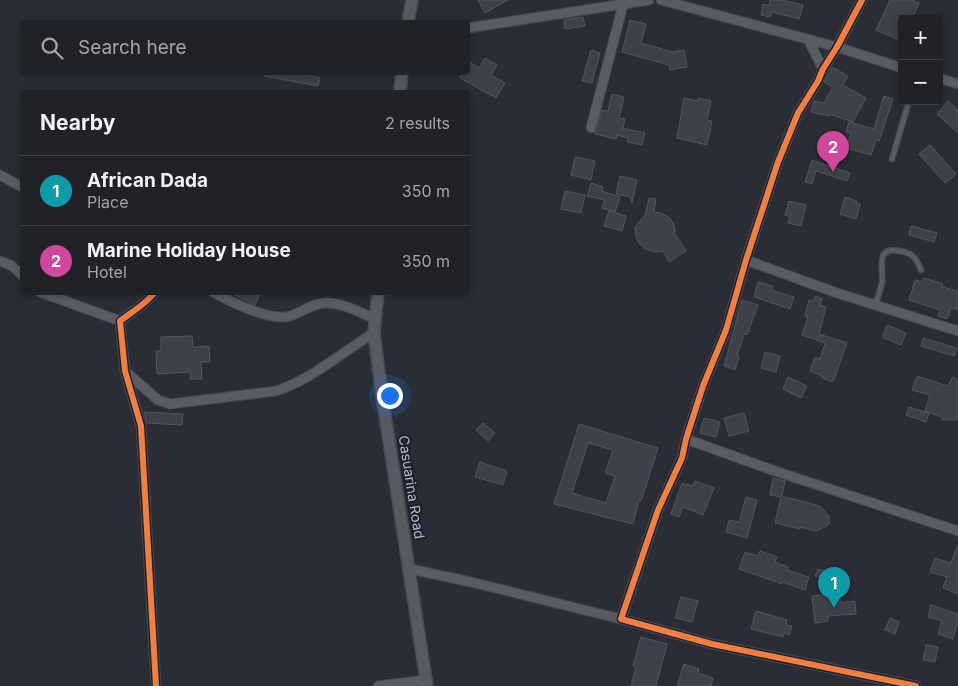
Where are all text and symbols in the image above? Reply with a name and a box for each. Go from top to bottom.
map controls [898,15,943,105]
button: + [898,15,943,60]
search box [20,20,470,75]
icon: search [38,34,66,62]
text: Search here [78,36,187,59]
button: − [898,60,943,105]
text: Nearby [40,110,115,135]
text: 2 results [385,113,450,133]
pin: 2 [817,131,849,172]
text: African Dada [87,169,208,192]
text: 1 [53,181,59,201]
text: 350 m [402,181,450,201]
text: Place [87,192,129,212]
text: Marine Holiday House [87,239,291,262]
text: 2 [51,251,61,271]
text: 350 m [402,251,450,271]
text: Hotel [87,262,127,282]
your location [377,383,403,409]
street label: Casuarina Road [395,434,429,540]
pin: 1 [818,567,850,608]

